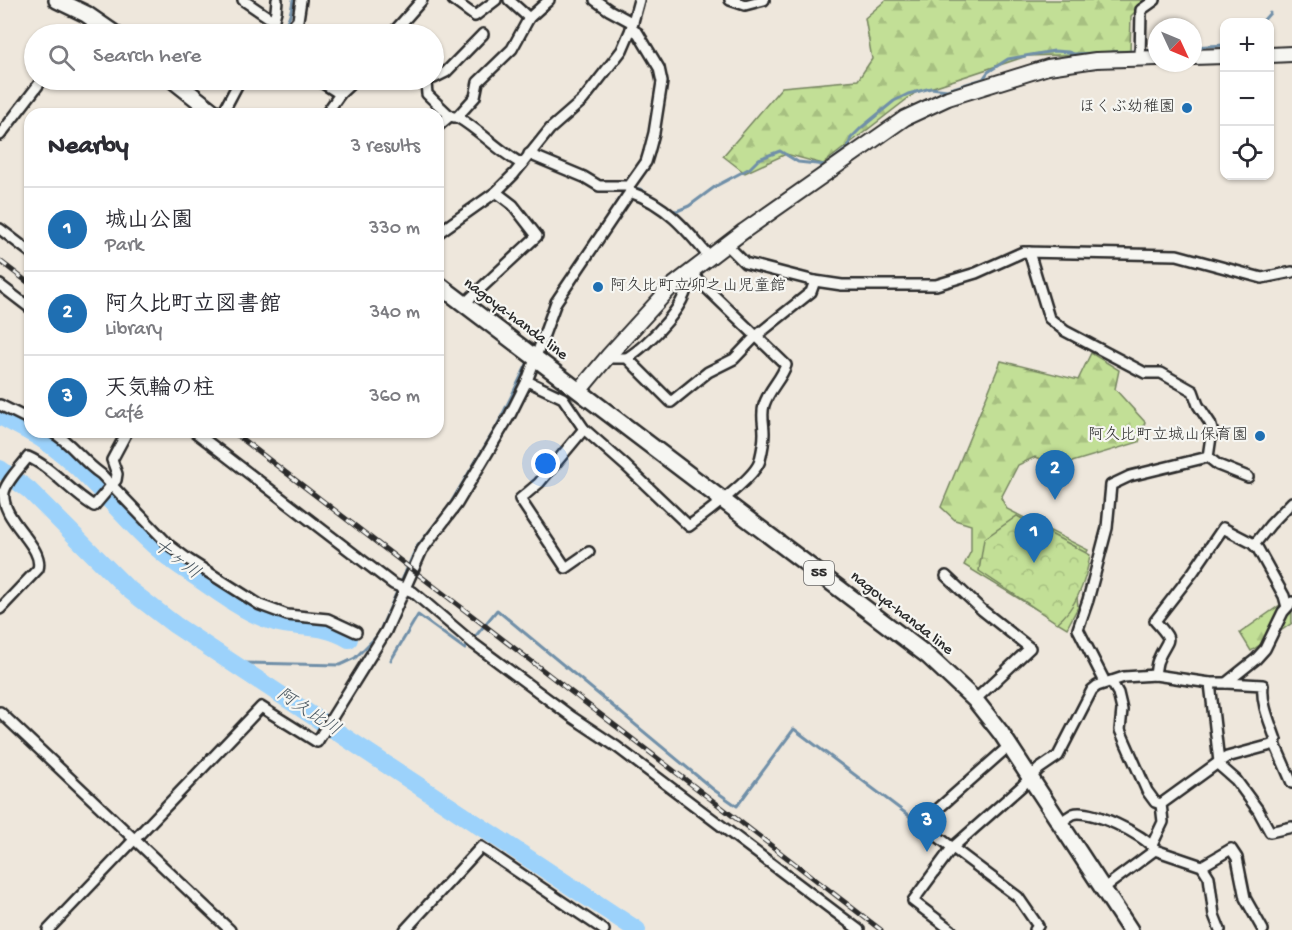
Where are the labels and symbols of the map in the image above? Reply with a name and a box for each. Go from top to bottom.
north arrow [1148,18,1202,72]
place label: ほくぶ幼稚園 [1079,98,1175,118]
marker: ほくぶ幼稚園 [1180,101,1194,115]
street label: nagoya-handa line [459,275,571,366]
place label: 阿久比町立卯之山児童館 [610,276,786,297]
marker: 阿久比町立卯之山児童館 [591,280,605,294]
place label: 阿久比町立城山保育園 [1088,425,1248,446]
marker: 阿久比町立城山保育園 [1253,429,1267,443]
your location [531,449,560,478]
pin: 2 [1036,450,1074,500]
pin: 1 [1014,514,1054,563]
water label: 十ヶ川 [148,535,204,585]
road number: 55 [804,561,834,585]
street label: nagoya-handa line [846,568,957,661]
water label: 阿久比川 [272,684,344,741]
pin: 3 [908,802,946,852]

